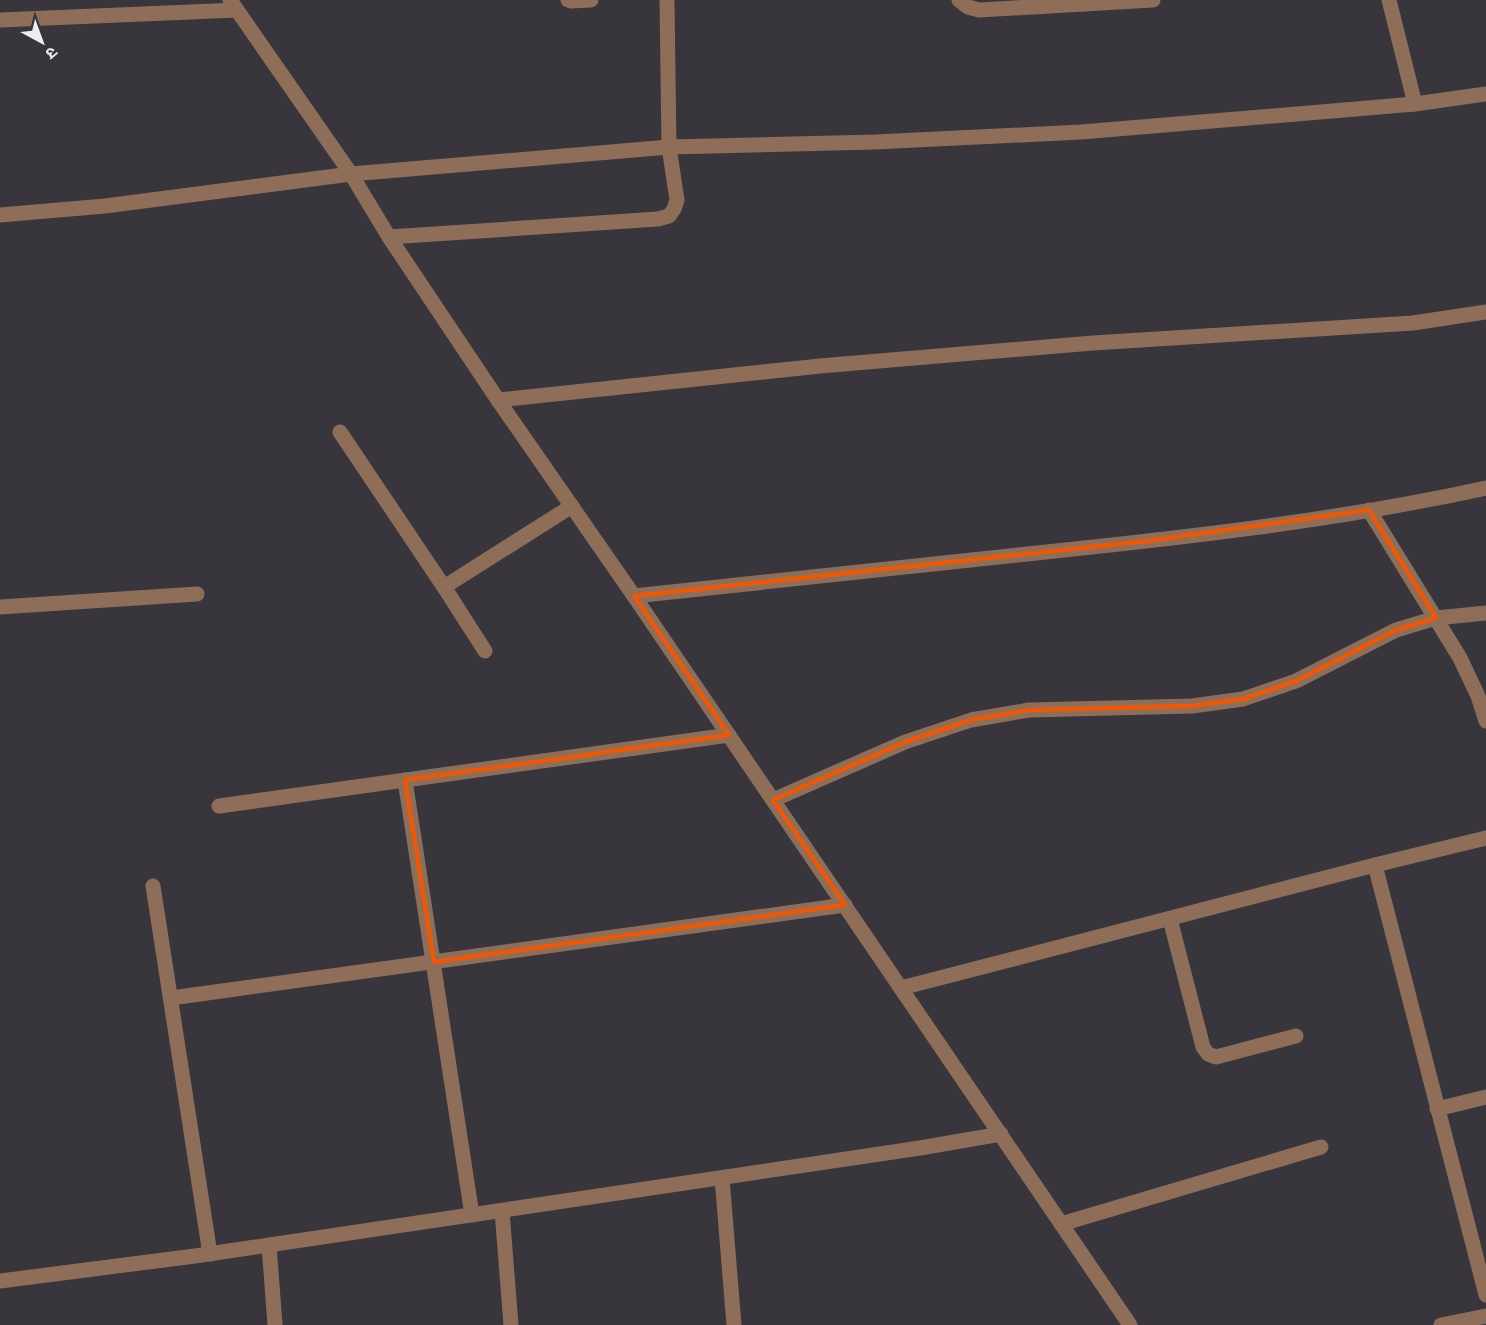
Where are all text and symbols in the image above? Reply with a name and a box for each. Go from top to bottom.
north arrow [12,12,72,72]
text: उ [41,43,62,64]

